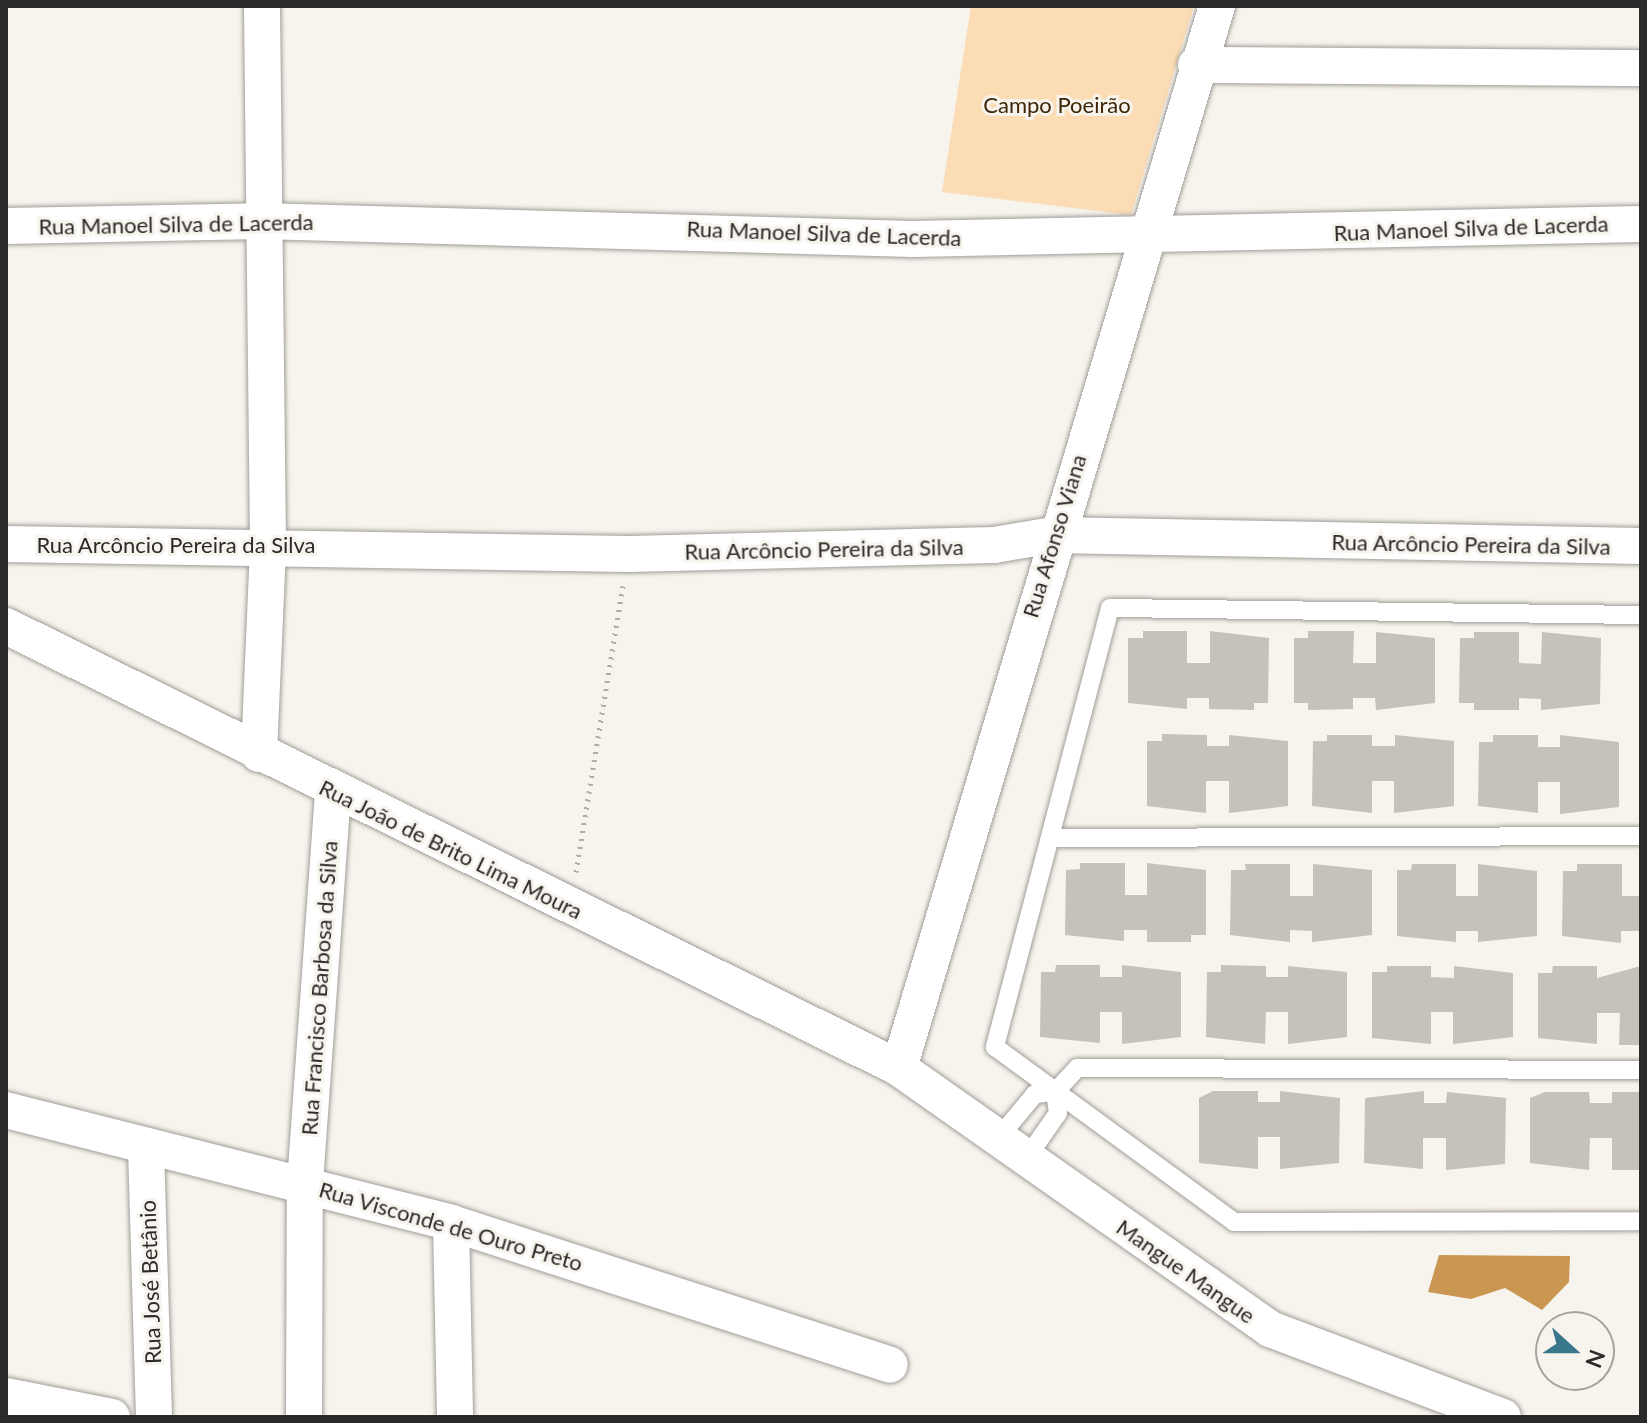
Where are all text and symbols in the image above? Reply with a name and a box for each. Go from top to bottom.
park label: Campo Poeirão [983,92,1131,118]
street label: Rua Manoel Silva de Lacerda [38,208,314,240]
street label: Rua Manoel Silva de Lacerda [1333,210,1609,246]
street label: Rua Manoel Silva de Lacerda [686,215,962,251]
street label: Rua Afonso Viana [1016,451,1092,621]
street label: Rua Arcôncio Pereira da Silva [1331,528,1611,560]
street label: Rua Arcôncio Pereira da Silva [36,532,316,558]
street label: Rua Arcôncio Pereira da Silva [684,533,964,565]
street label: Rua João de Brito Lima Moura [315,774,587,924]
street label: Rua Francisco Barbosa da Silva [296,840,342,1136]
street label: Rua Visconde de Ouro Preto [316,1176,586,1276]
street label: Rua José Betânio [134,1199,166,1365]
street label: Mangue Mangue [1112,1213,1260,1329]
north arrow [1535,1311,1615,1391]
text: N [1580,1346,1612,1372]

